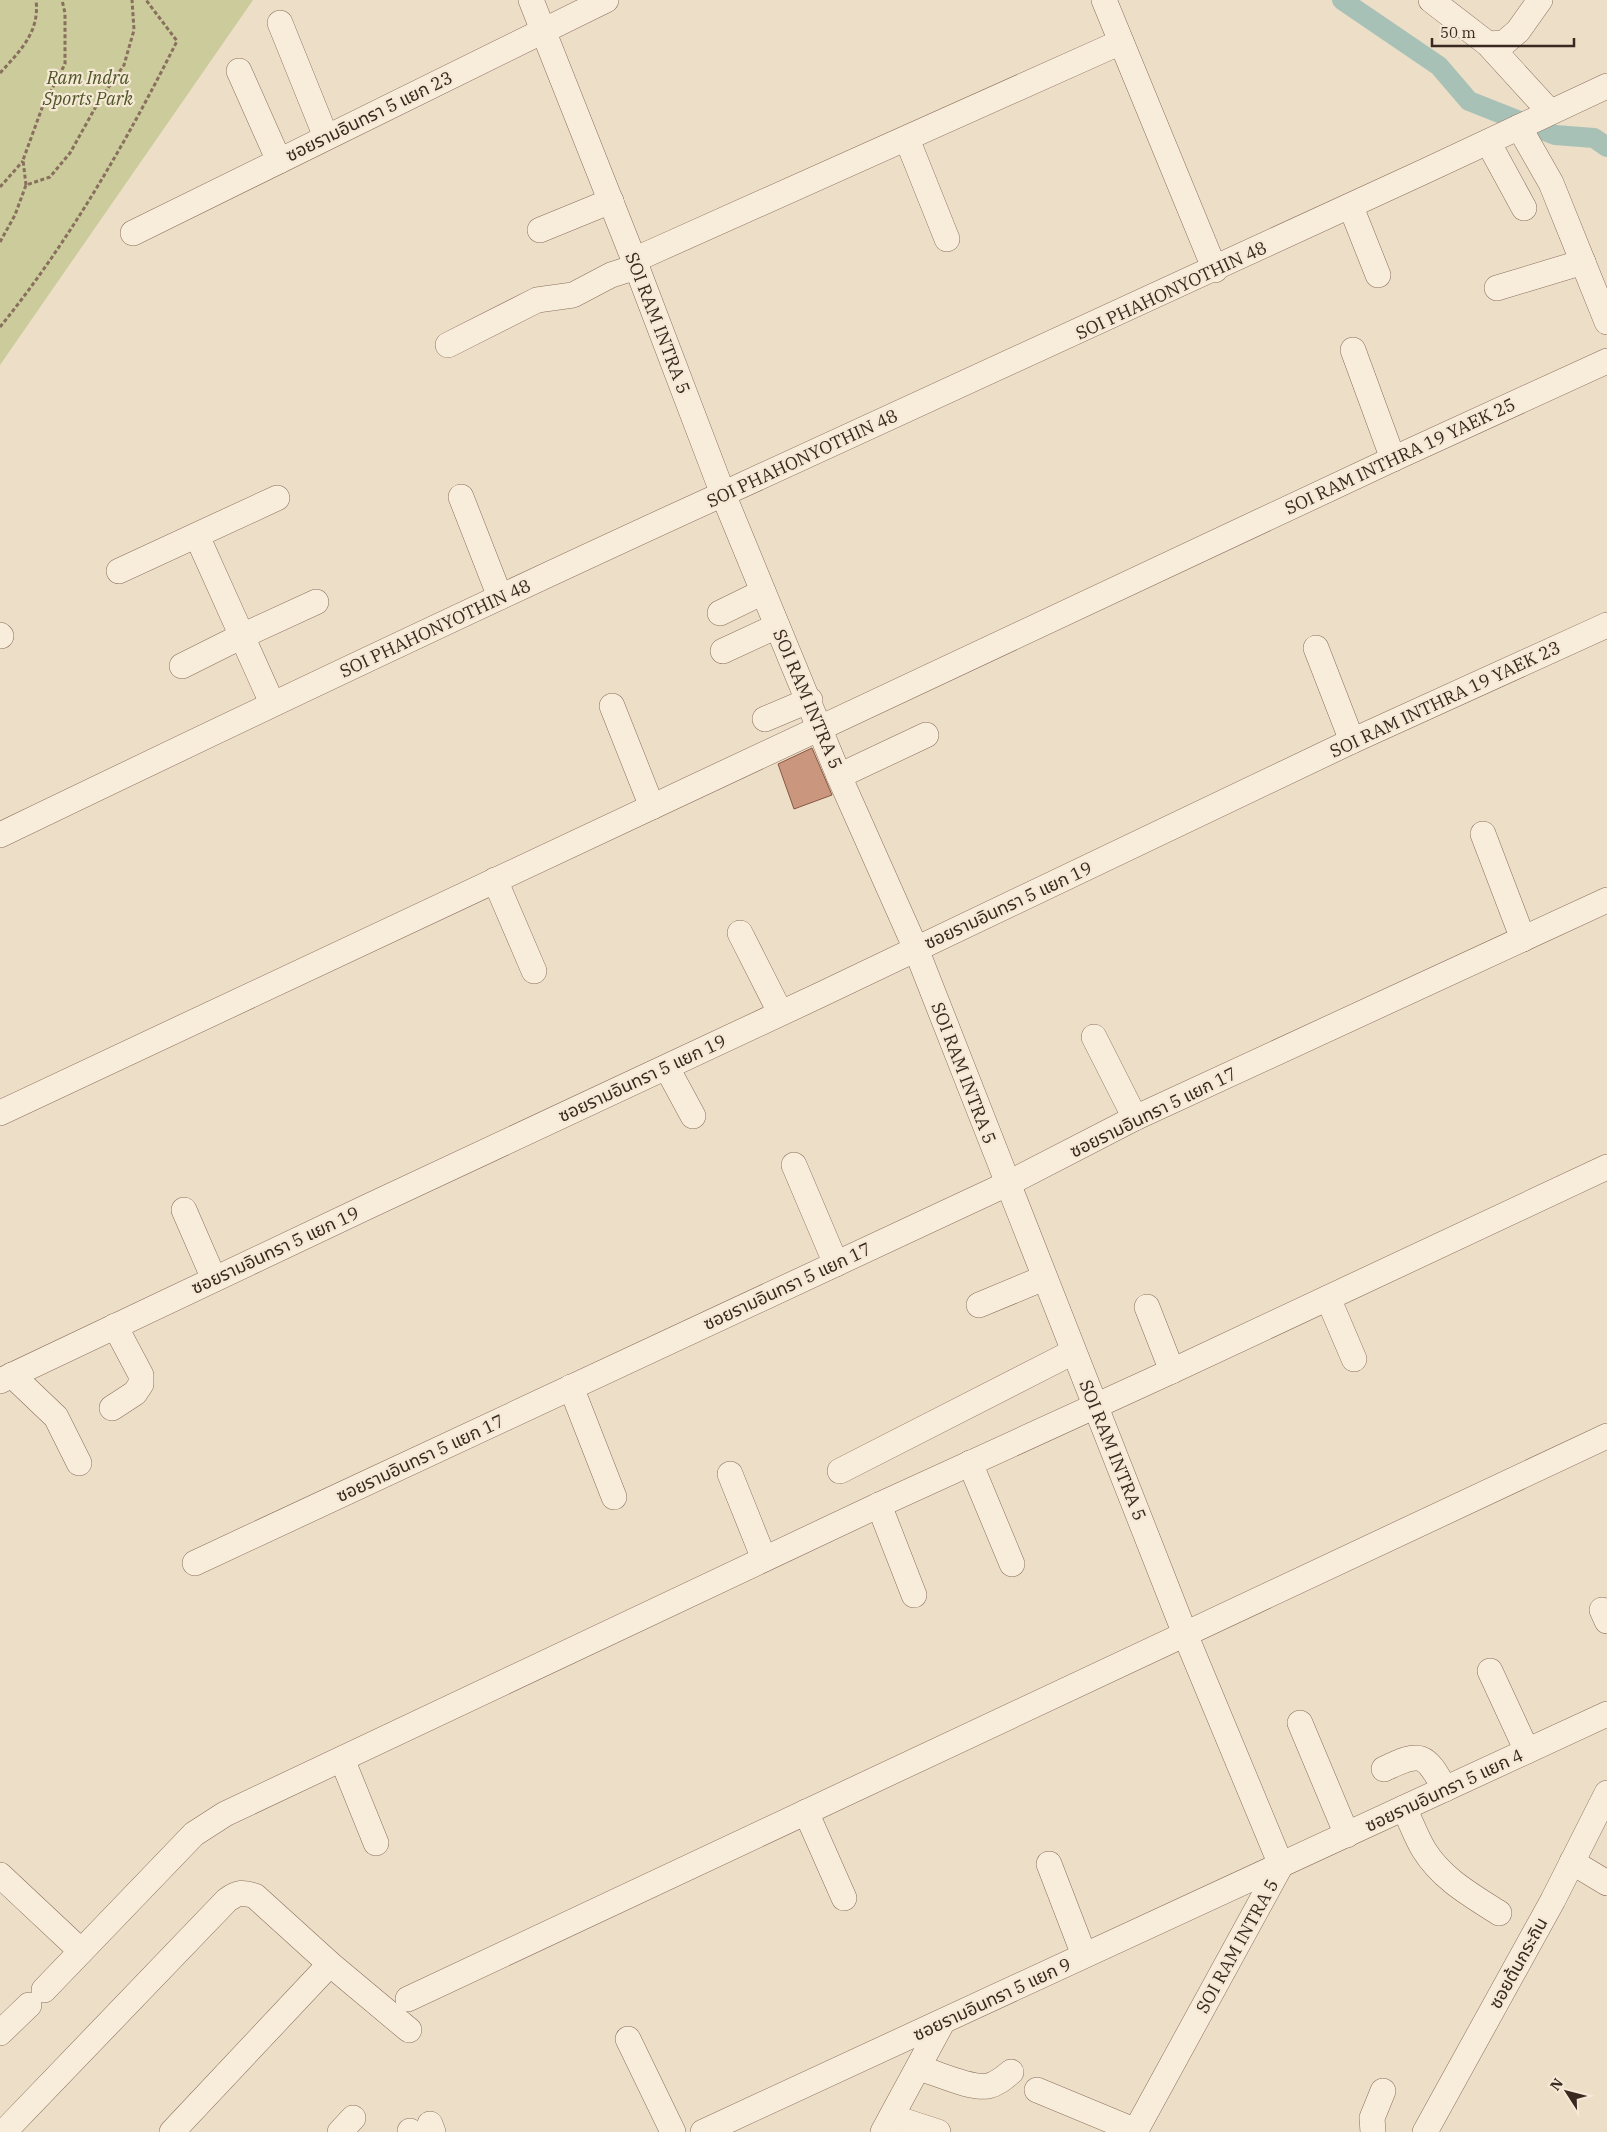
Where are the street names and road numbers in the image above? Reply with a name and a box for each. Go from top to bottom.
street label: ซอยรามอินทรา 5 แยก 23 [282,66,456,166]
street label: SOI PHAHONYOTHIN 48 [1072,236,1270,344]
street label: SOI RAM INTRA 5 [620,249,696,397]
street label: SOI RAM INTHRA 19 YAEK 25 [1281,392,1519,520]
street label: SOI PHAHONYOTHIN 48 [703,404,901,512]
street label: SOI PHAHONYOTHIN 48 [336,574,534,682]
street label: SOI RAM INTRA 5 [768,625,848,773]
street label: SOI RAM INTHRA 19 YAEK 23 [1326,635,1564,763]
street label: ซอยรามอินทรา 5 แยก 19 [920,856,1096,954]
street label: SOI RAM INTRA 5 [926,999,1002,1147]
street label: ซอยรามอินทรา 5 แยก 19 [554,1029,730,1127]
street label: ซอยรามอินทรา 5 แยก 17 [1066,1062,1240,1162]
street label: ซอยรามอินทรา 5 แยก 19 [187,1201,363,1299]
street label: ซอยรามอินทรา 5 แยก 17 [699,1237,875,1335]
street label: SOI RAM INTRA 5 [1074,1376,1152,1524]
street label: ซอยรามอินทรา 5 แยก 17 [332,1409,508,1507]
street label: ซอยรามอินทรา 5 แยก 4 [1361,1743,1527,1837]
street label: SOI RAM INTRA 5 [1191,1875,1283,2017]
street label: ซอยต้นกระถิน [1483,1913,1553,2013]
street label: ซอยรามอินทรา 5 แยก 9 [909,1952,1075,2046]

